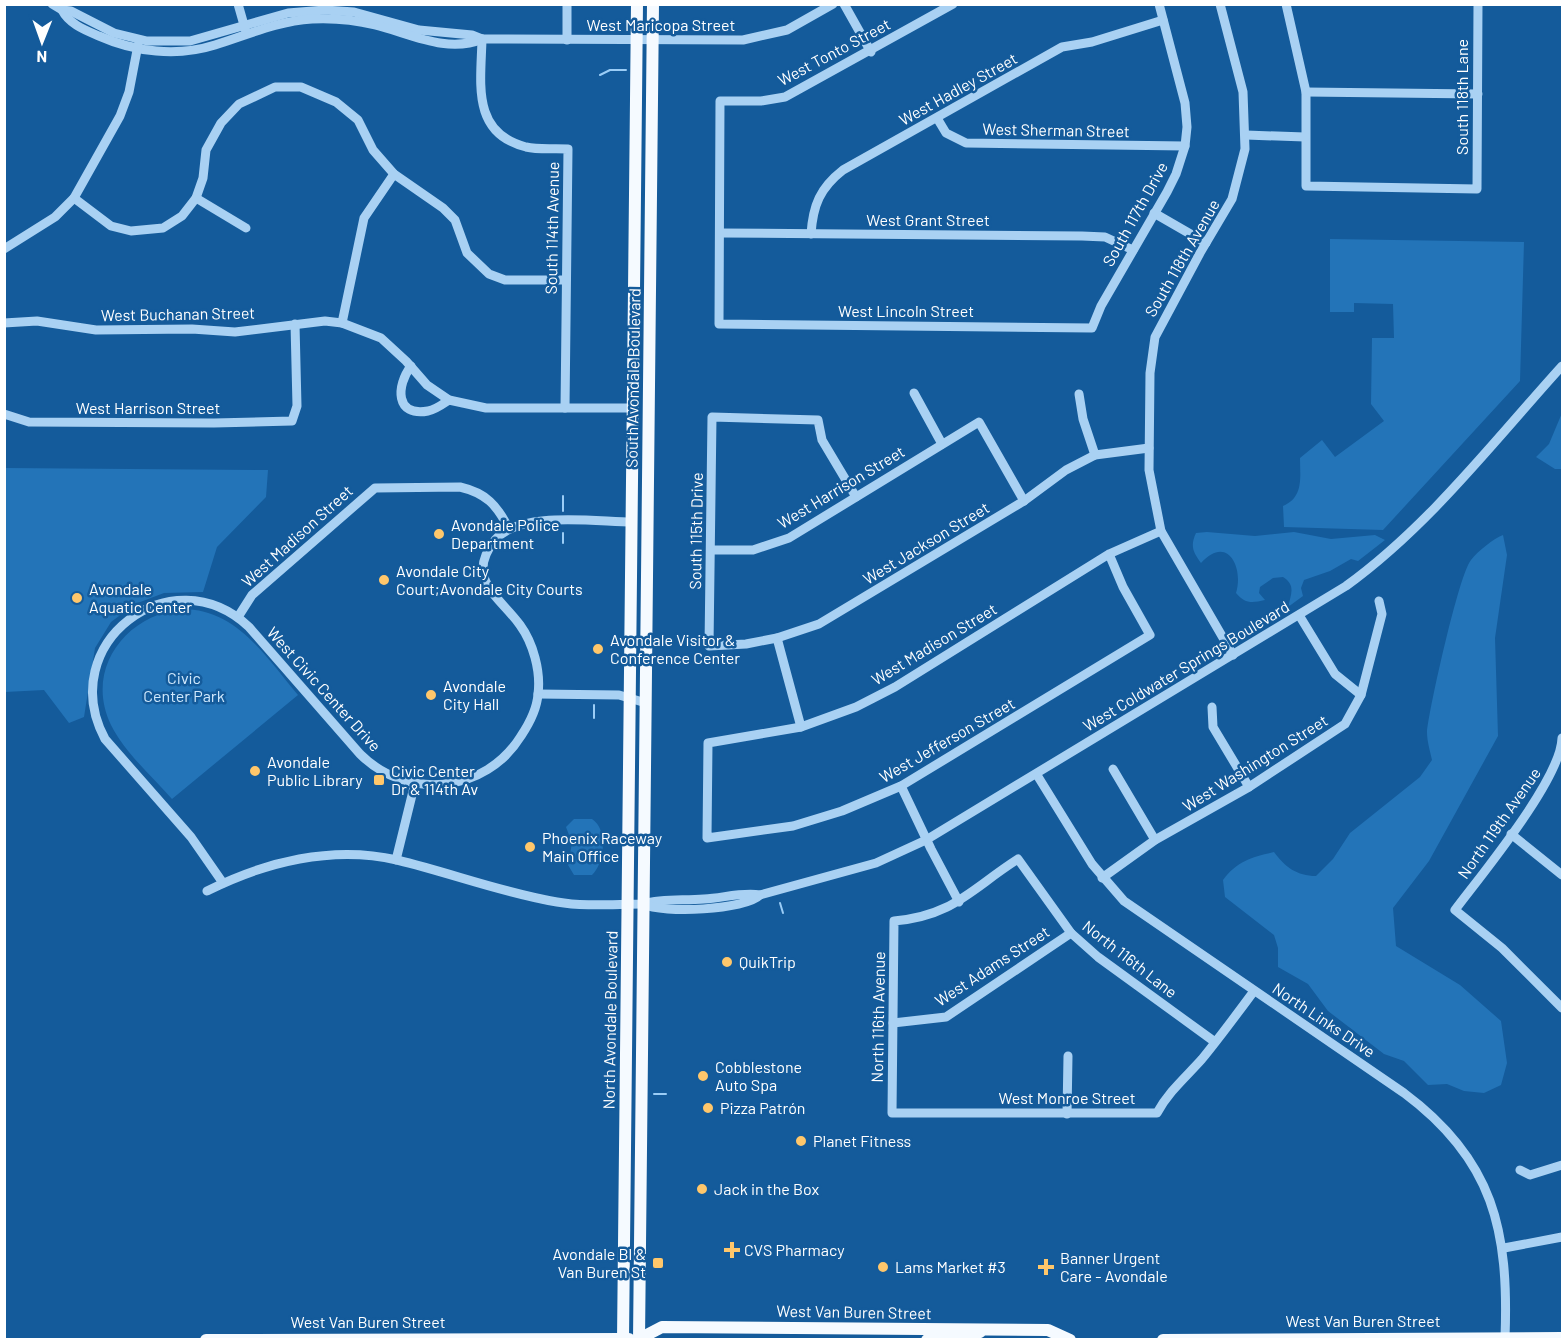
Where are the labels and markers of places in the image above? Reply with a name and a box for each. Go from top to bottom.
place label: Avondale Police Department [451,515,560,552]
marker: Avondale Police Department [432,527,446,541]
place label: Avondale City Court;Avondale City Courts [396,561,583,598]
marker: Avondale City Court;Avondale City Courts [377,573,391,587]
place label: Avondale Aquatic Center [89,579,192,616]
marker: Avondale Aquatic Center [70,591,84,605]
place label: Avondale Visitor & Conference Center [610,630,740,667]
marker: Avondale Visitor & Conference Center [591,642,605,656]
place label: Avondale City Hall [443,676,506,713]
marker: Avondale City Hall [424,688,438,702]
place label: Avondale Public Library [267,752,363,789]
place label: Civic Center Dr & 114th Av [391,761,479,798]
marker: Avondale Public Library [248,764,262,778]
marker: Civic Center Dr & 114th Av [372,773,386,787]
place label: Phoenix Raceway Main Office [542,828,663,865]
marker: Phoenix Raceway Main Office [523,840,537,854]
place label: QuikTrip [739,952,796,971]
marker: QuikTrip [720,955,734,969]
place label: Cobblestone Auto Spa [715,1057,802,1094]
marker: Cobblestone Auto Spa [696,1069,710,1083]
place label: Pizza Patrón [720,1098,805,1117]
marker: Pizza Patrón [701,1101,715,1115]
place label: Planet Fitness [813,1131,911,1150]
marker: Planet Fitness [794,1134,808,1148]
place label: Jack in the Box [714,1179,819,1198]
marker: Jack in the Box [695,1182,709,1196]
place label: CVS Pharmacy [744,1240,845,1259]
marker: CVS Pharmacy [725,1243,739,1257]
place label: Avondale Bl & Van Buren St [552,1244,646,1281]
place label: Banner Urgent Care - Avondale [1060,1248,1168,1285]
marker: Avondale Bl & Van Buren St [651,1256,665,1270]
place label: Lams Market #3 [895,1257,1006,1276]
marker: Banner Urgent Care - Avondale [1037,1258,1055,1276]
marker: Lams Market #3 [876,1260,890,1274]

